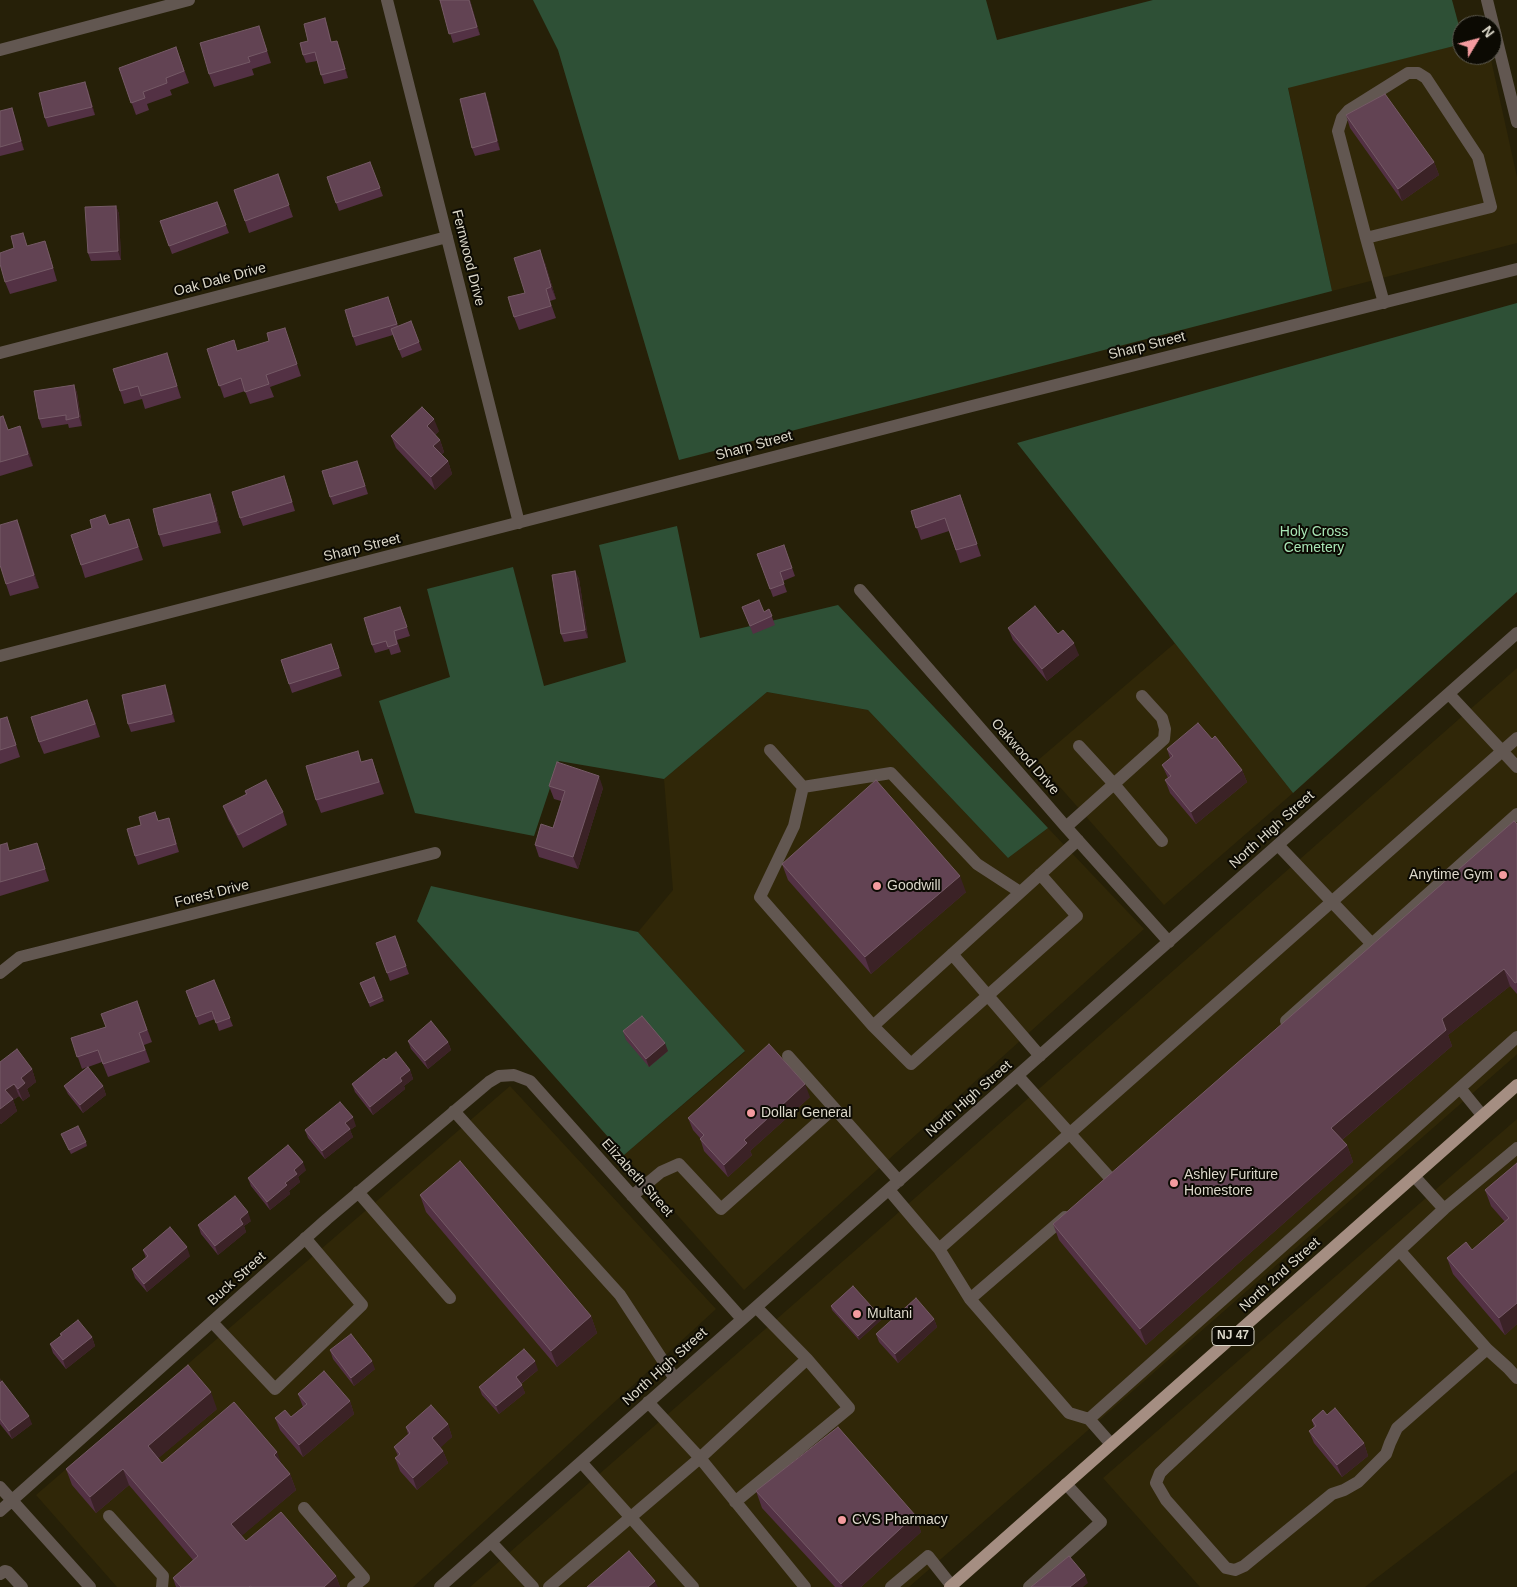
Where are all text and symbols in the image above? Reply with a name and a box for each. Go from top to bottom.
north arrow [1452,15,1502,65]
text: N [1479,23,1498,40]
street label: Fernwood Drive [448,208,488,308]
street label: Oak Dale Drive [172,260,268,300]
street label: Sharp Street [1107,328,1187,364]
street label: Sharp Street [714,428,794,464]
park label: Holy Cross Cemetery [1280,524,1348,556]
street label: Sharp Street [322,530,402,566]
street label: Oakwood Drive [987,715,1063,799]
street label: North High Street [1226,788,1318,872]
place label: Anytime Gym [1409,867,1493,883]
marker: Anytime Gym [1497,869,1509,881]
street label: Forest Drive [173,877,251,911]
place label: Goodwill [887,878,941,894]
marker: Goodwill [871,880,883,892]
street label: North High Street [923,1057,1015,1141]
place label: Dollar General [761,1105,851,1121]
marker: Dollar General [745,1107,757,1119]
street label: Elizabeth Street [598,1136,676,1220]
place label: Ashley Furiture Homestore [1184,1167,1278,1200]
marker: Ashley Furiture Homestore [1168,1177,1180,1189]
street label: North 2nd Street [1236,1234,1324,1316]
street label: Buck Street [204,1249,270,1309]
place label: Multani [867,1306,912,1322]
marker: Multani [851,1308,863,1320]
street label: North High Street [619,1325,711,1409]
road number: NJ 47 [1212,1326,1254,1345]
place label: CVS Pharmacy [852,1512,948,1528]
marker: CVS Pharmacy [836,1514,848,1526]

